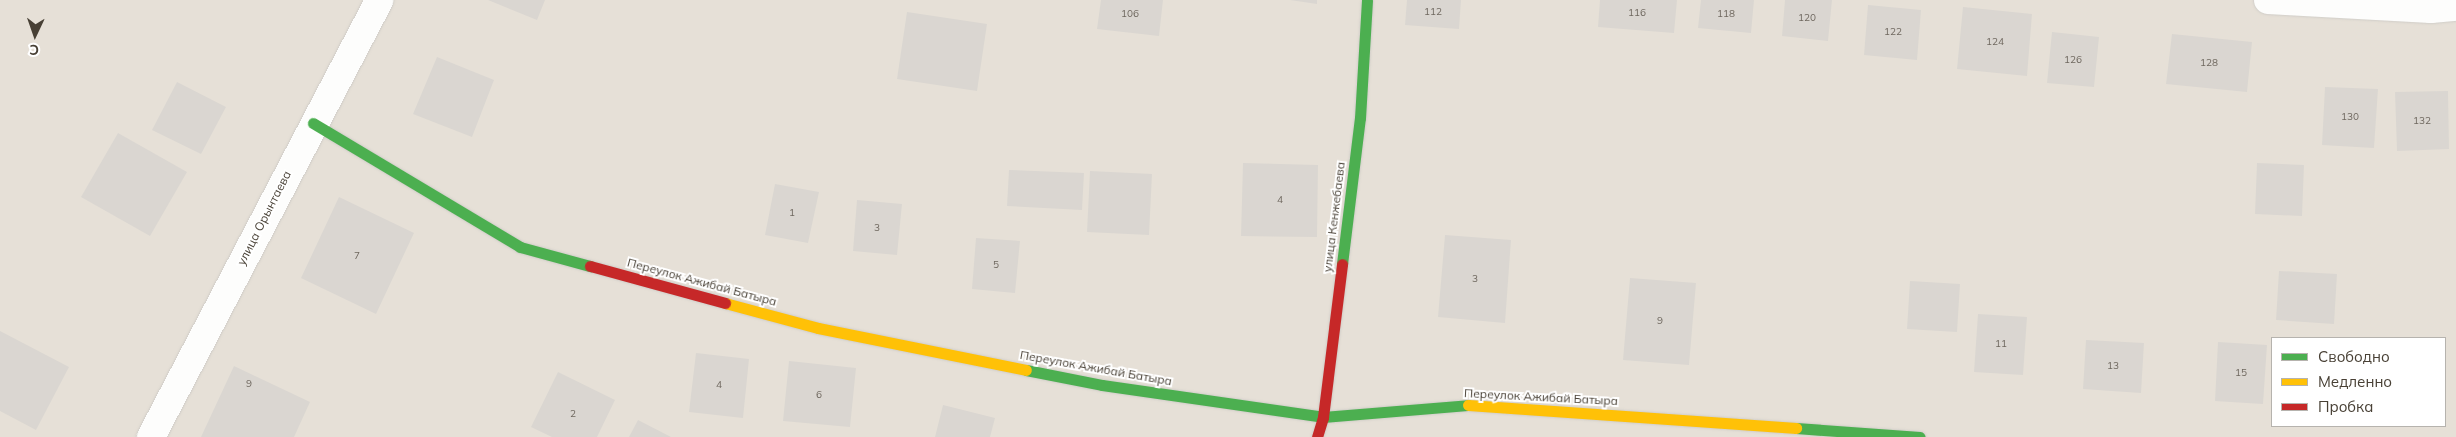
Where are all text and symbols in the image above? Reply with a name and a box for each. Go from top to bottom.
house number: 112 [1424,6,1442,18]
house number: 116 [1628,7,1646,19]
house number: 106 [1121,8,1139,20]
house number: 118 [1717,8,1735,20]
north arrow [10,10,60,60]
house number: 120 [1798,12,1816,24]
house number: 122 [1884,26,1902,38]
house number: 124 [1986,36,2004,48]
text: С [29,41,39,59]
house number: 126 [2064,54,2082,66]
house number: 128 [2200,57,2218,69]
house number: 130 [2341,111,2359,123]
house number: 132 [2413,115,2431,127]
street label: улица Кенжебаева [1320,161,1348,273]
street label: улица Орынтаева [234,168,294,268]
house number: 4 [1277,194,1283,206]
house number: 1 [789,207,795,219]
house number: 3 [874,222,880,234]
house number: 7 [354,250,360,262]
street label: Переулок Ажибай Батыра [626,255,778,309]
house number: 5 [993,259,999,271]
house number: 3 [1472,273,1478,285]
house number: 9 [1657,315,1663,327]
legend [2271,337,2446,427]
house number: 11 [1995,338,2007,350]
text: Свободно [2318,347,2390,366]
street label: Переулок Ажибай Батыра [1019,348,1173,388]
house number: 13 [2107,360,2119,372]
house number: 15 [2235,367,2247,379]
text: Медленно [2318,372,2392,391]
house number: 9 [246,378,252,390]
house number: 4 [716,379,722,391]
street label: Переулок Ажибай Батыра [1464,386,1618,408]
house number: 6 [816,389,822,401]
text: Пробка [2318,397,2373,416]
house number: 2 [570,408,576,420]

